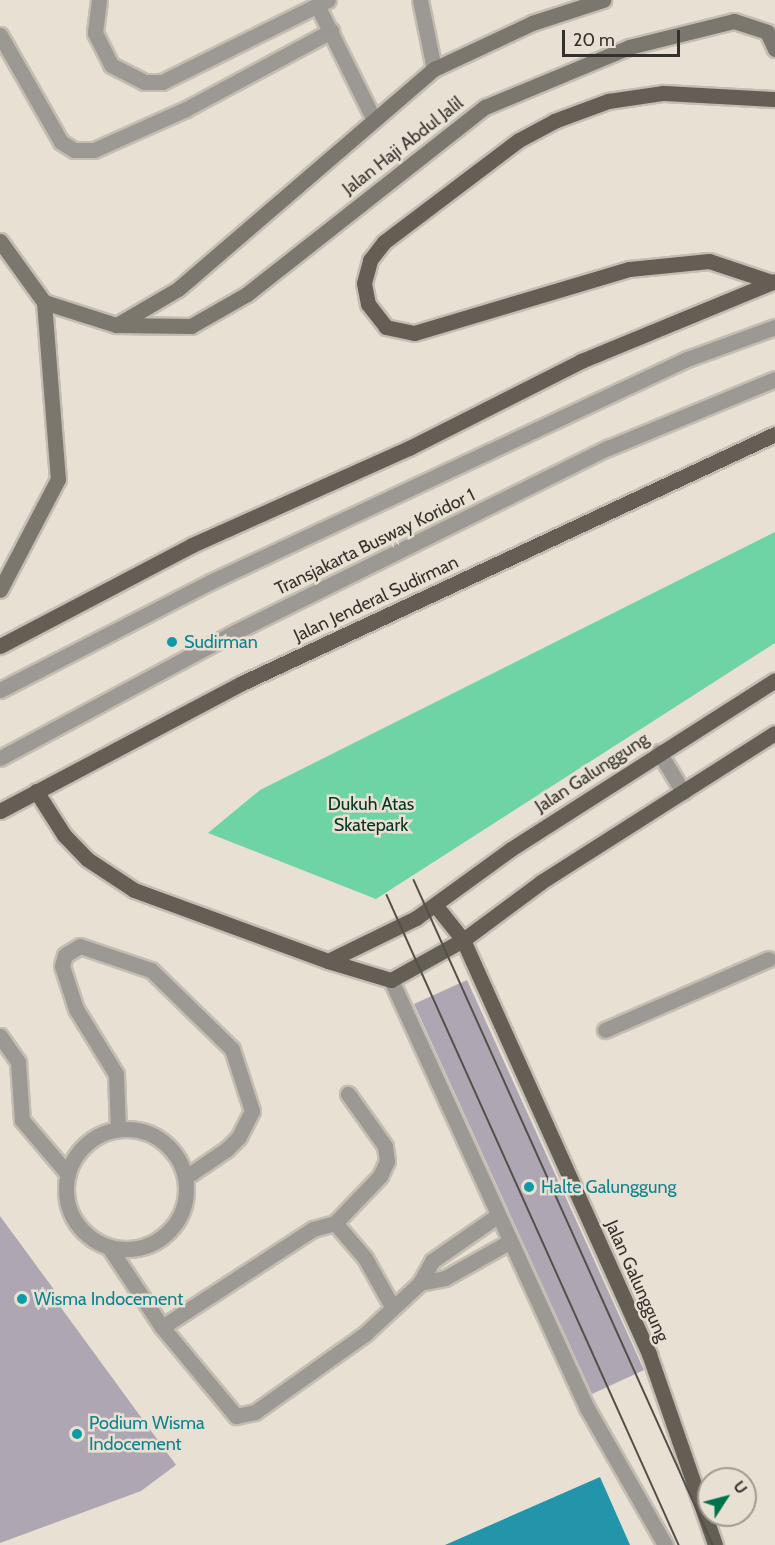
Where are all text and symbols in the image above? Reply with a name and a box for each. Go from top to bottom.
scale bar [565,18,684,56]
text: 20 m [573,29,615,51]
street label: Jalan Haji Abdul Jalil [338,92,468,200]
street label: Transjakarta Busway Koridor 1 [272,484,478,600]
street label: Jalan Jenderal Sudirman [290,551,462,647]
place label: Sudirman [184,631,258,653]
marker: Sudirman [165,635,179,649]
street label: Jalan Galunggung [531,728,653,818]
park label: Dukuh Atas Skatepark [328,794,414,836]
place label: Halte Galunggung [541,1176,676,1198]
marker: Halte Galunggung [522,1180,536,1194]
street label: Jalan Galunggung [601,1217,673,1345]
place label: Wisma Indocement [34,1288,183,1310]
marker: Wisma Indocement [15,1292,29,1306]
place label: Podium Wisma Indocement [89,1413,205,1456]
marker: Podium Wisma Indocement [70,1427,84,1441]
north arrow [697,1467,757,1527]
text: U [729,1477,751,1498]

